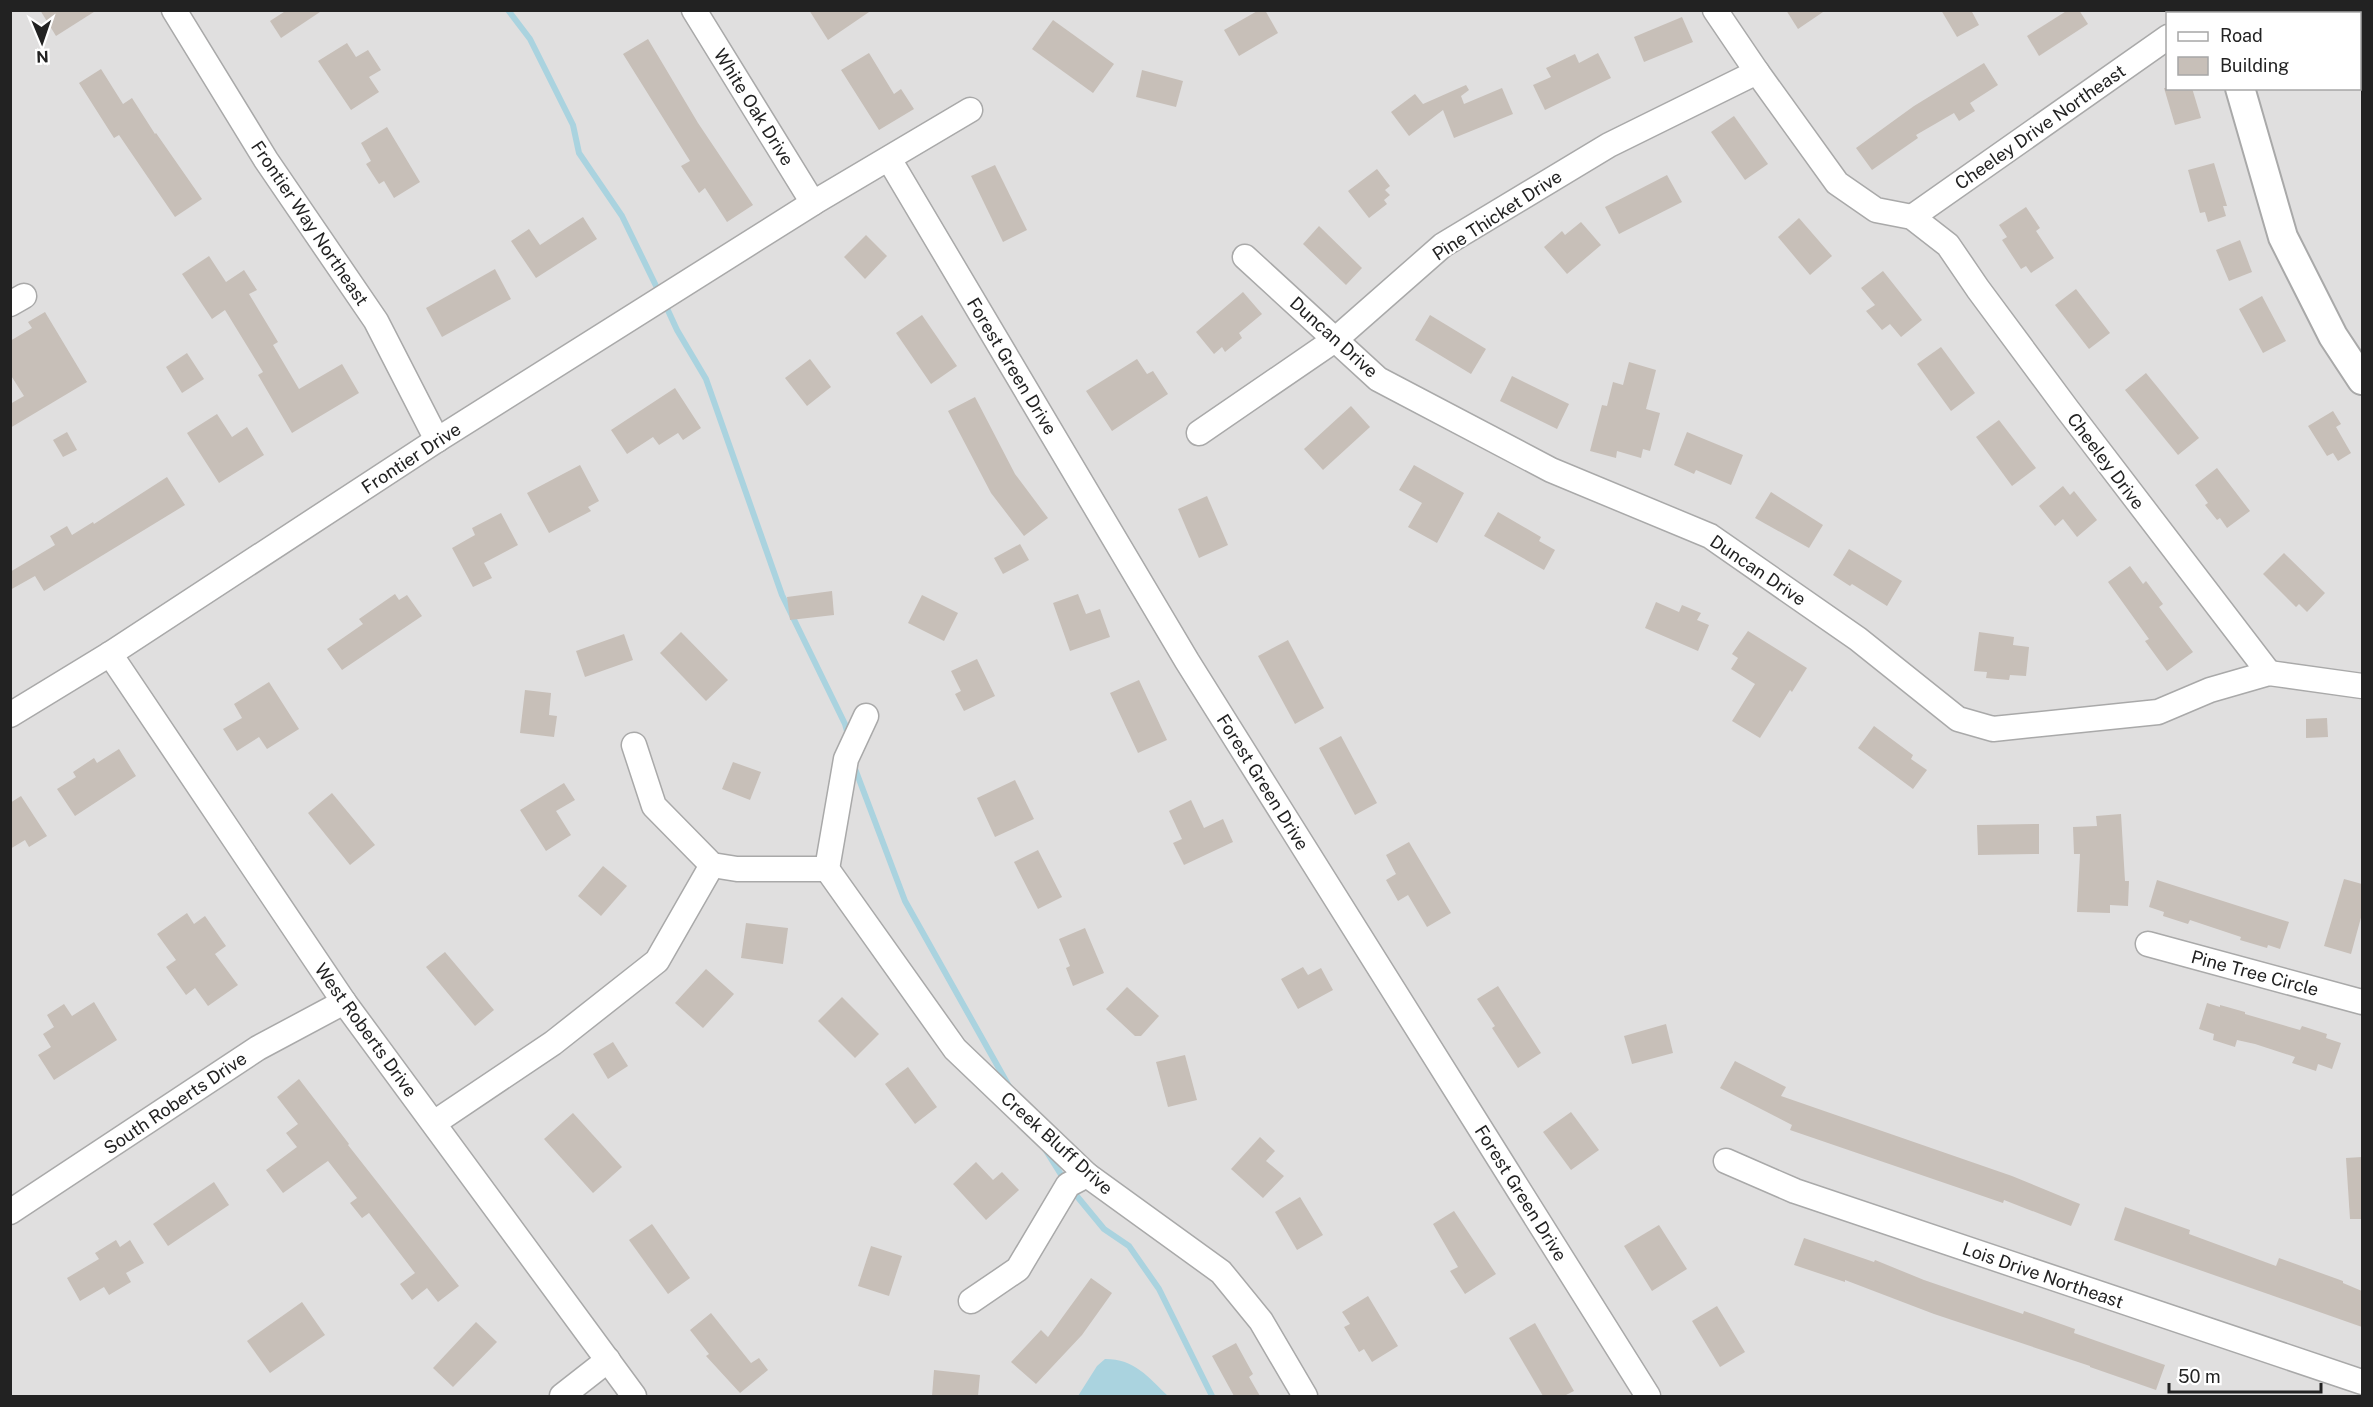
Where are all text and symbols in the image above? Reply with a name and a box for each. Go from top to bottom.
north arrow [12,12,72,72]
legend [2166,12,2361,90]
text: Road [2220,25,2263,46]
street label: White Oak Drive [710,45,798,169]
text: N [36,47,49,66]
text: Building [2220,55,2289,76]
street label: Cheeley Drive Northeast [1951,60,2129,194]
street label: Frontier Way Northeast [247,137,373,309]
street label: Pine Thicket Drive [1428,165,1566,265]
street label: Duncan Drive [1286,292,1382,382]
street label: Forest Green Drive [963,294,1061,438]
street label: Cheeley Drive [2063,409,2149,513]
street label: Frontier Drive [358,418,464,498]
street label: Duncan Drive [1706,530,1810,610]
street label: Forest Green Drive [1213,710,1313,854]
street label: Pine Tree Circle [2189,946,2321,1000]
street label: West Roberts Drive [310,959,422,1101]
street label: South Roberts Drive [100,1047,250,1159]
street label: Creek Bluff Drive [997,1087,1117,1199]
street label: Forest Green Drive [1471,1121,1571,1265]
street label: Lois Drive Northeast [1960,1238,2126,1312]
scale bar [2169,1356,2320,1394]
text: 50 m [2178,1366,2221,1387]

